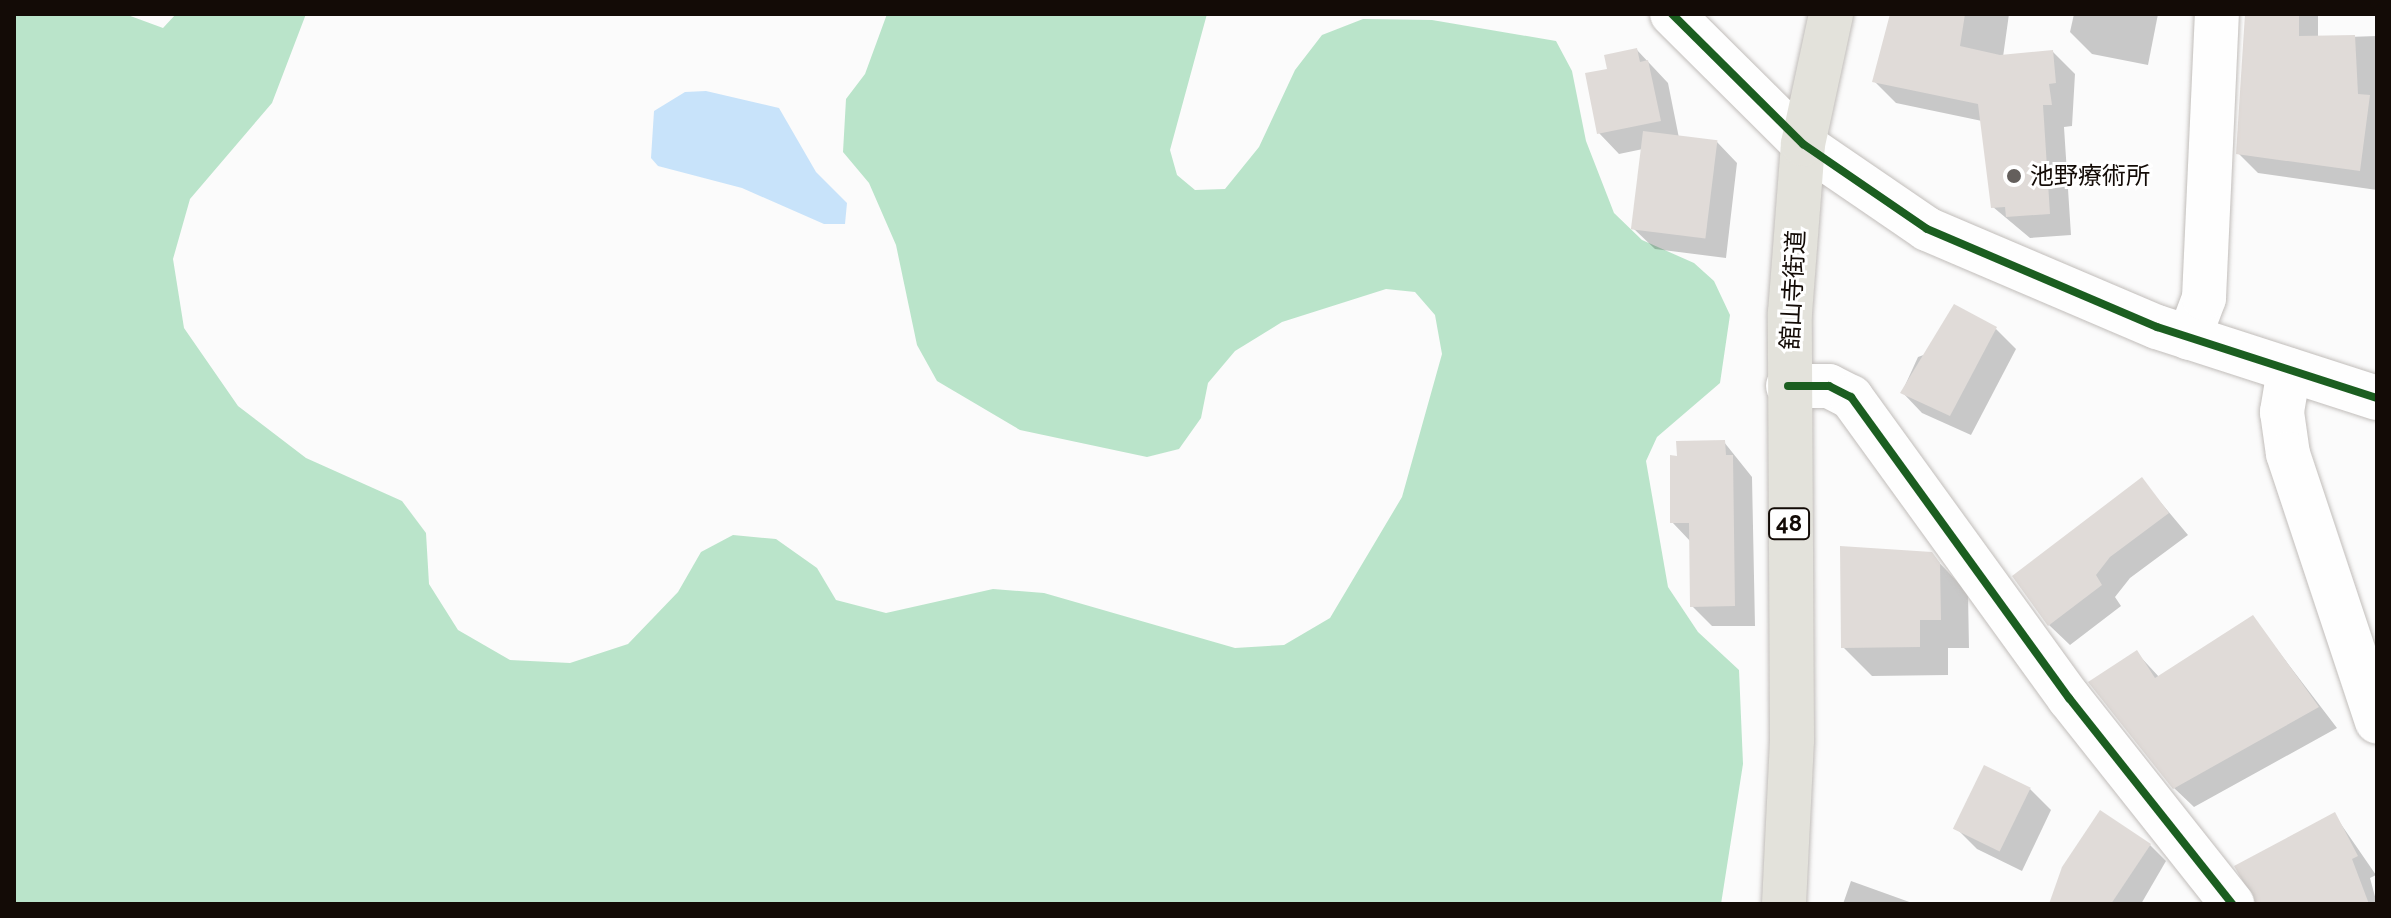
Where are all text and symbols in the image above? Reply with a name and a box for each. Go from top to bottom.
place label: 池野療術所 [2030,162,2150,190]
marker: 池野療術所 [2005,167,2023,185]
street label: 舘山寺街道 [1775,229,1811,351]
road number: 48 [1767,506,1811,542]

